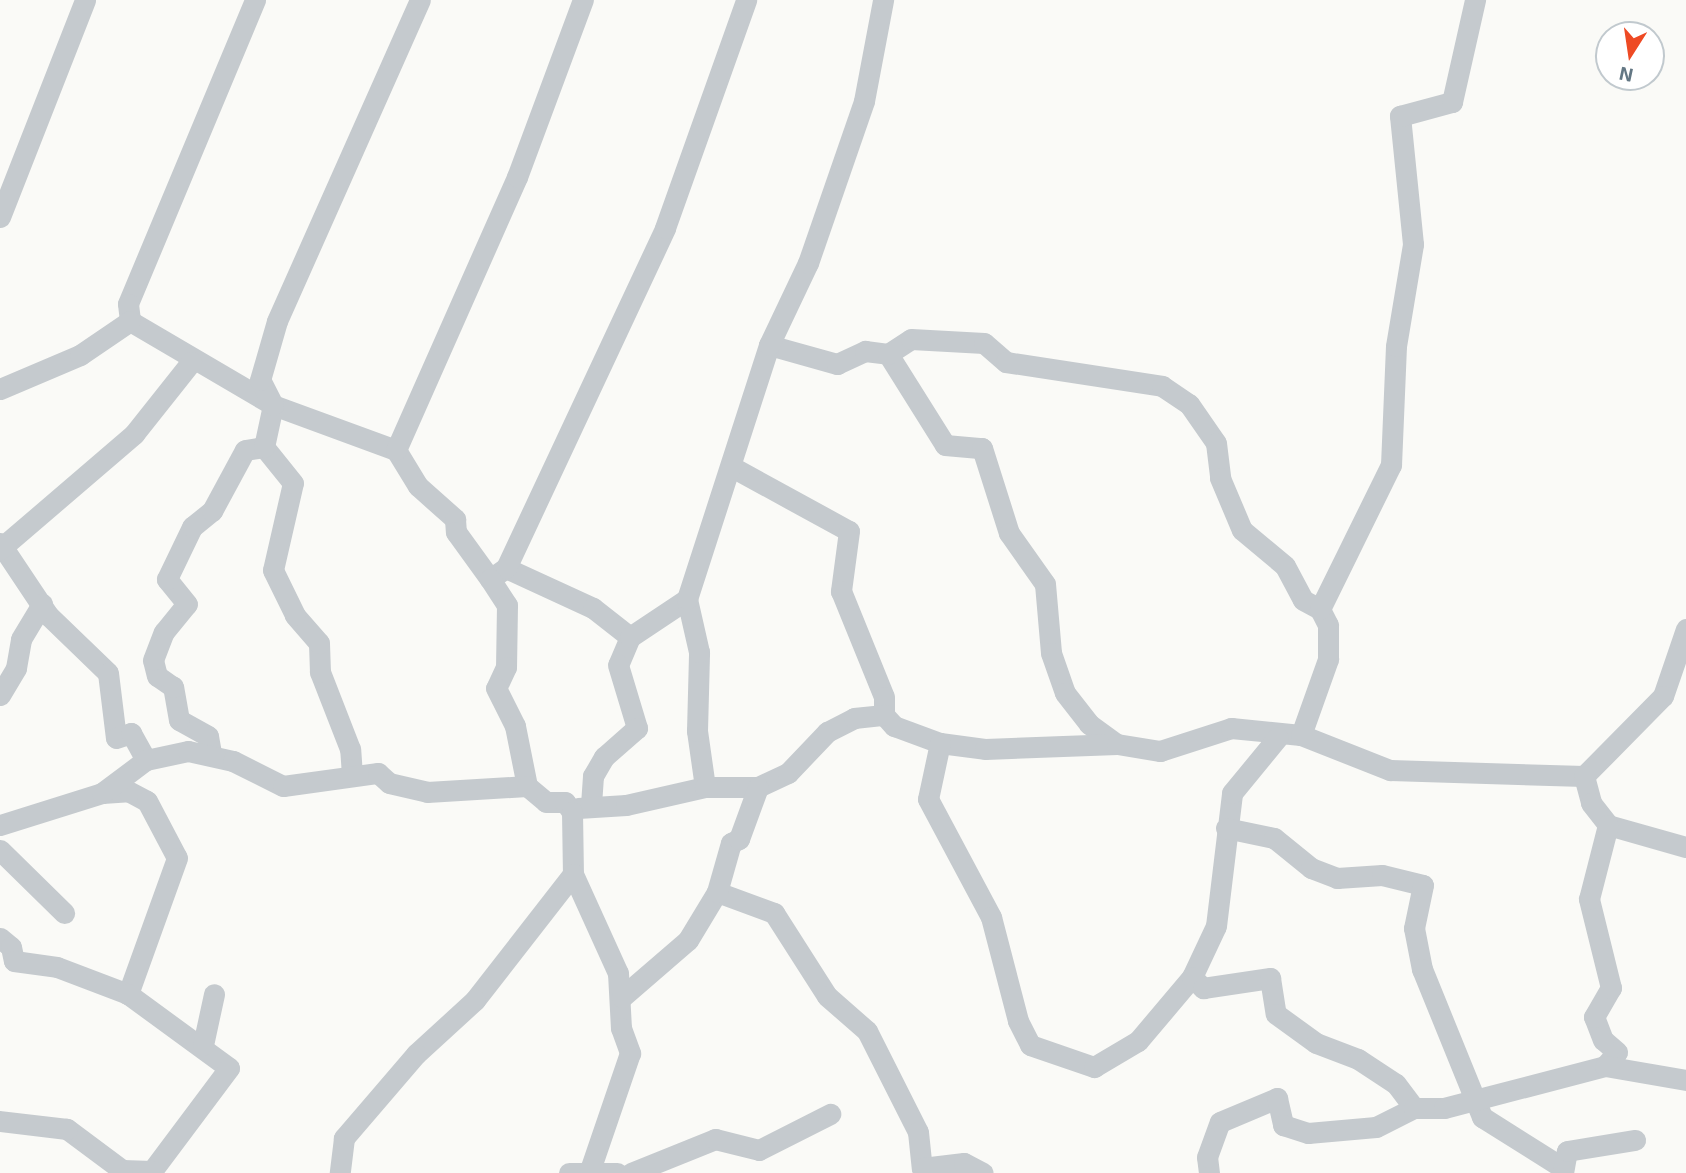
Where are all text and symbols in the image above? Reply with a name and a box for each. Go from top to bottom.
north arrow [1595,21,1665,91]
text: N [1617,62,1635,88]

